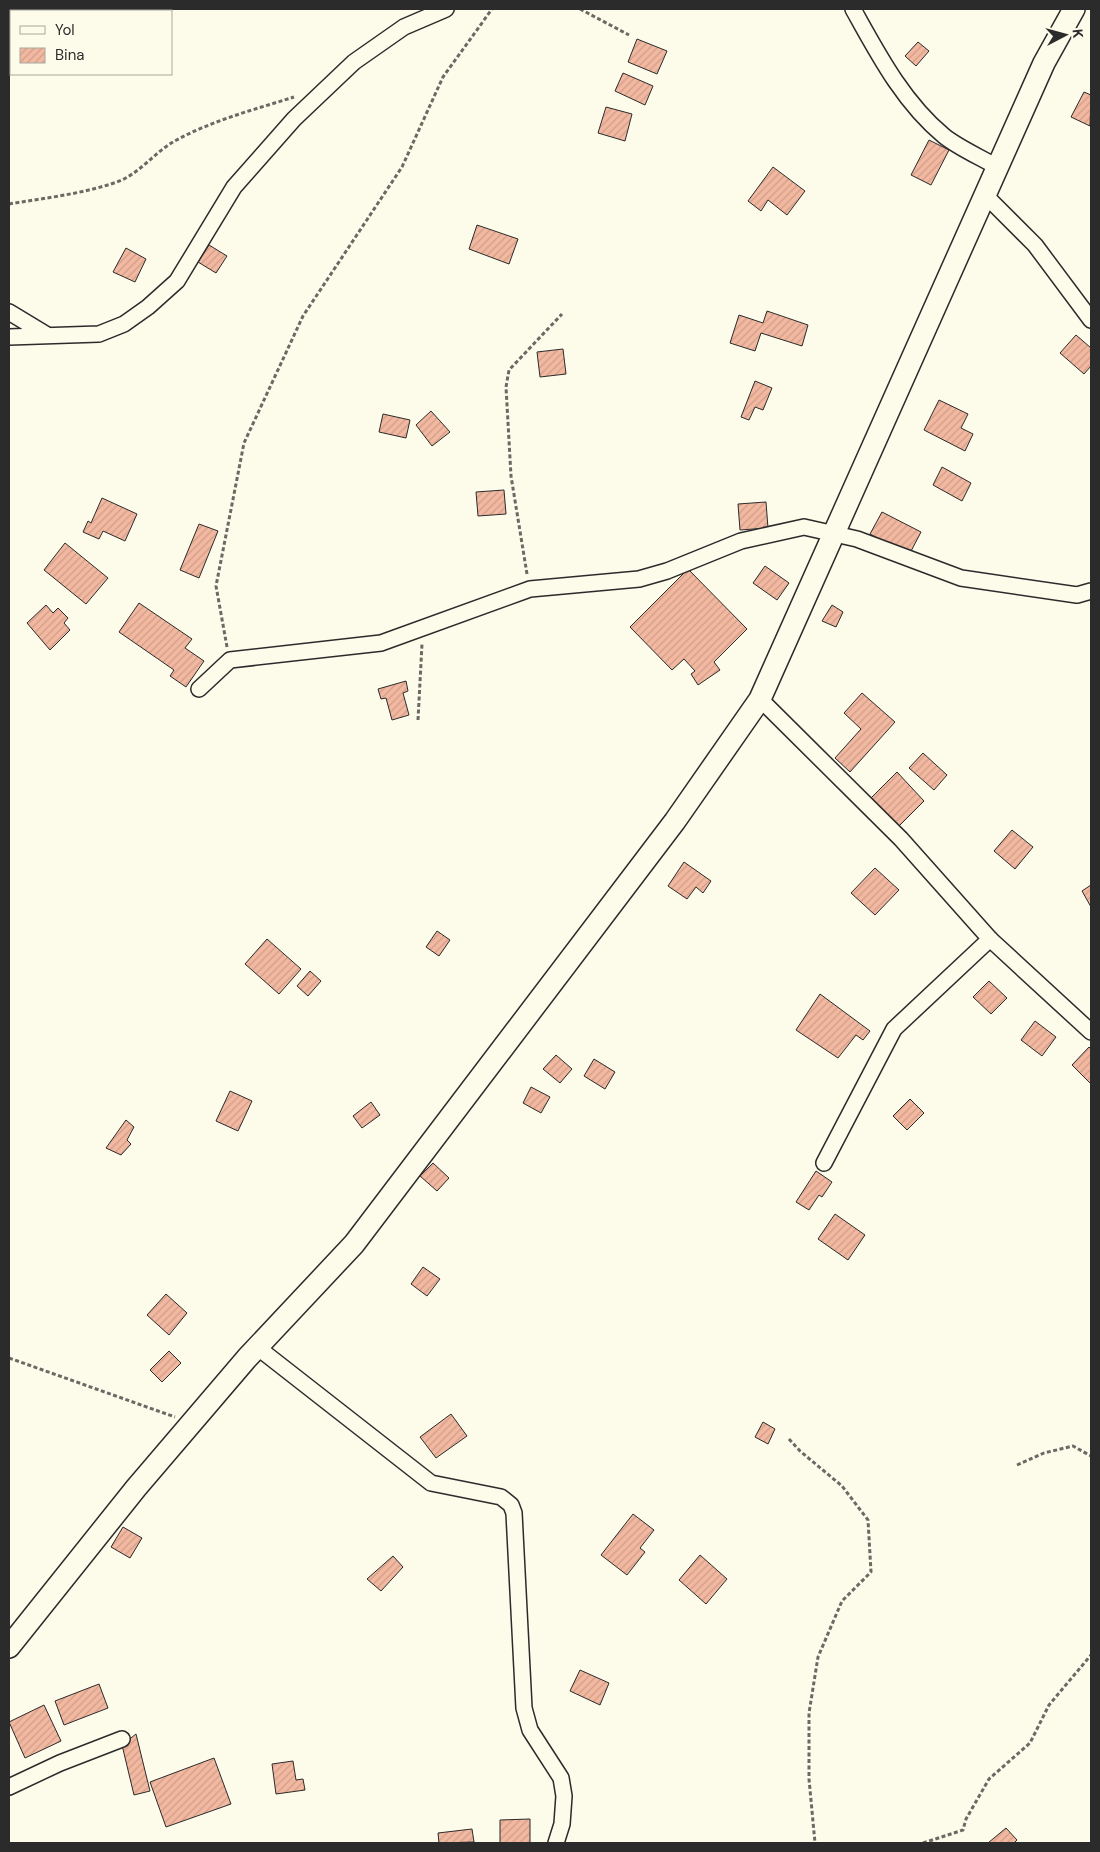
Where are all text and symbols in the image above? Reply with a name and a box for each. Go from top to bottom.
legend [10,10,172,75]
north arrow [1040,10,1090,60]
text: Yol [55,20,75,40]
text: K [1068,28,1087,39]
text: Bina [55,45,84,65]

